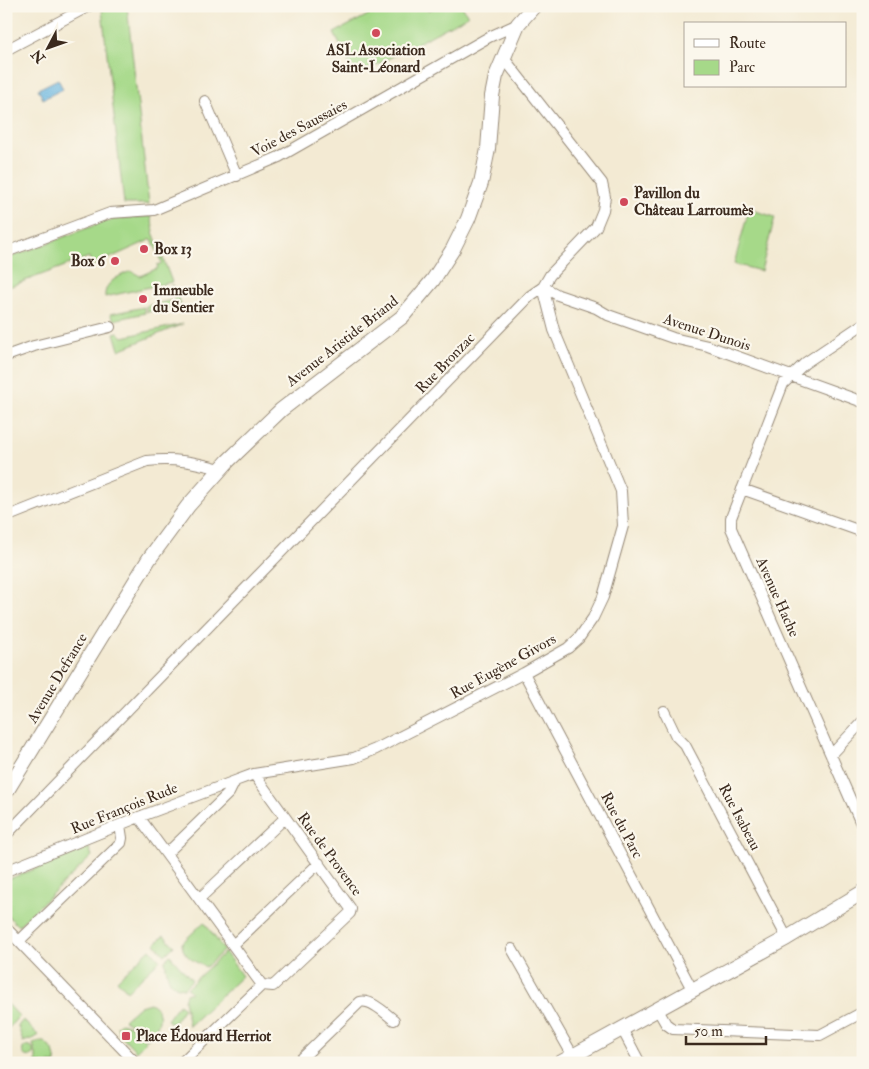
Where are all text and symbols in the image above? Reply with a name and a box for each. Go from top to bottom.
north arrow [22,22,72,72]
legend [684,22,846,88]
marker: ASL Association Saint-Léonard [370,27,382,39]
text: Route [729,34,766,53]
place label: ASL Association Saint-Léonard [326,41,426,77]
text: N [28,46,50,67]
text: Parc [729,58,755,77]
street label: Voie des Saussaies [248,95,350,162]
place label: Pavillon du Château Larroumès [634,184,753,220]
marker: Pavillon du Château Larroumès [618,196,630,208]
place label: Box 13 [154,240,192,259]
marker: Box 13 [138,243,150,255]
place label: Box 6 [71,252,106,271]
marker: Box 6 [109,255,121,267]
place label: Immeuble du Sentier [153,281,215,317]
street label: Avenue Aristide Briand [282,291,403,392]
marker: Immeuble du Sentier [137,293,149,305]
street label: Avenue Dunois [660,309,753,356]
street label: Rue Bronzac [412,329,479,398]
street label: Avenue Hache [751,553,804,640]
street label: Avenue Defrance [23,630,92,728]
street label: Rue Eugène Givors [447,630,559,703]
street label: Rue François Rude [68,778,180,839]
street label: Rue Isabeau [714,781,765,854]
street label: Rue du Parc [596,789,647,862]
street label: Rue de Provence [293,809,366,900]
scale bar [686,1014,766,1046]
text: 50 m [694,1022,723,1041]
place label: Place Édouard Herriot [136,1025,271,1046]
marker: Place Édouard Herriot [120,1030,132,1042]

